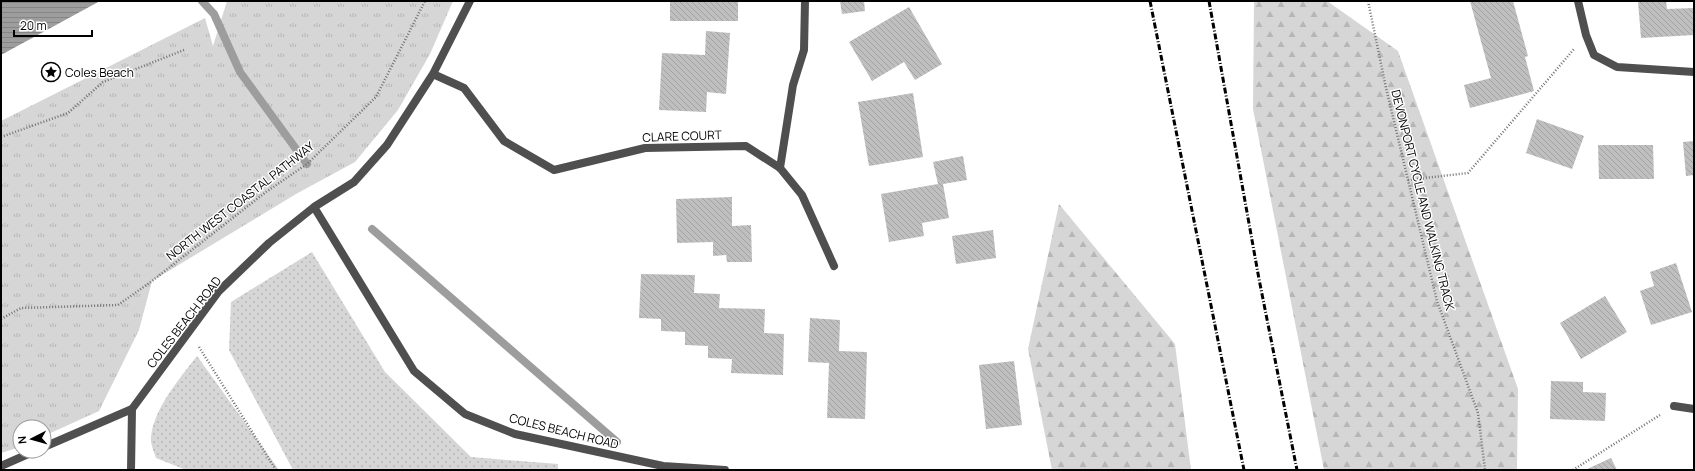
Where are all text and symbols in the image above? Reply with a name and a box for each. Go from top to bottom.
scale bar [14,12,92,38]
text: 20 m [20,17,47,34]
place icon: Coles Beach [40,61,62,83]
place label: Coles Beach [65,64,134,81]
street label: DEVONPORT CYCLE AND WALKING TRACK [1387,88,1459,313]
street label: CLARE COURT [642,126,723,146]
street label: NORTH WEST COASTAL PATHWAY [162,138,318,264]
street label: COLES BEACH ROAD [143,273,225,371]
street label: COLES BEACH ROAD [508,409,620,453]
north arrow [12,419,52,459]
text: N [14,435,29,445]

